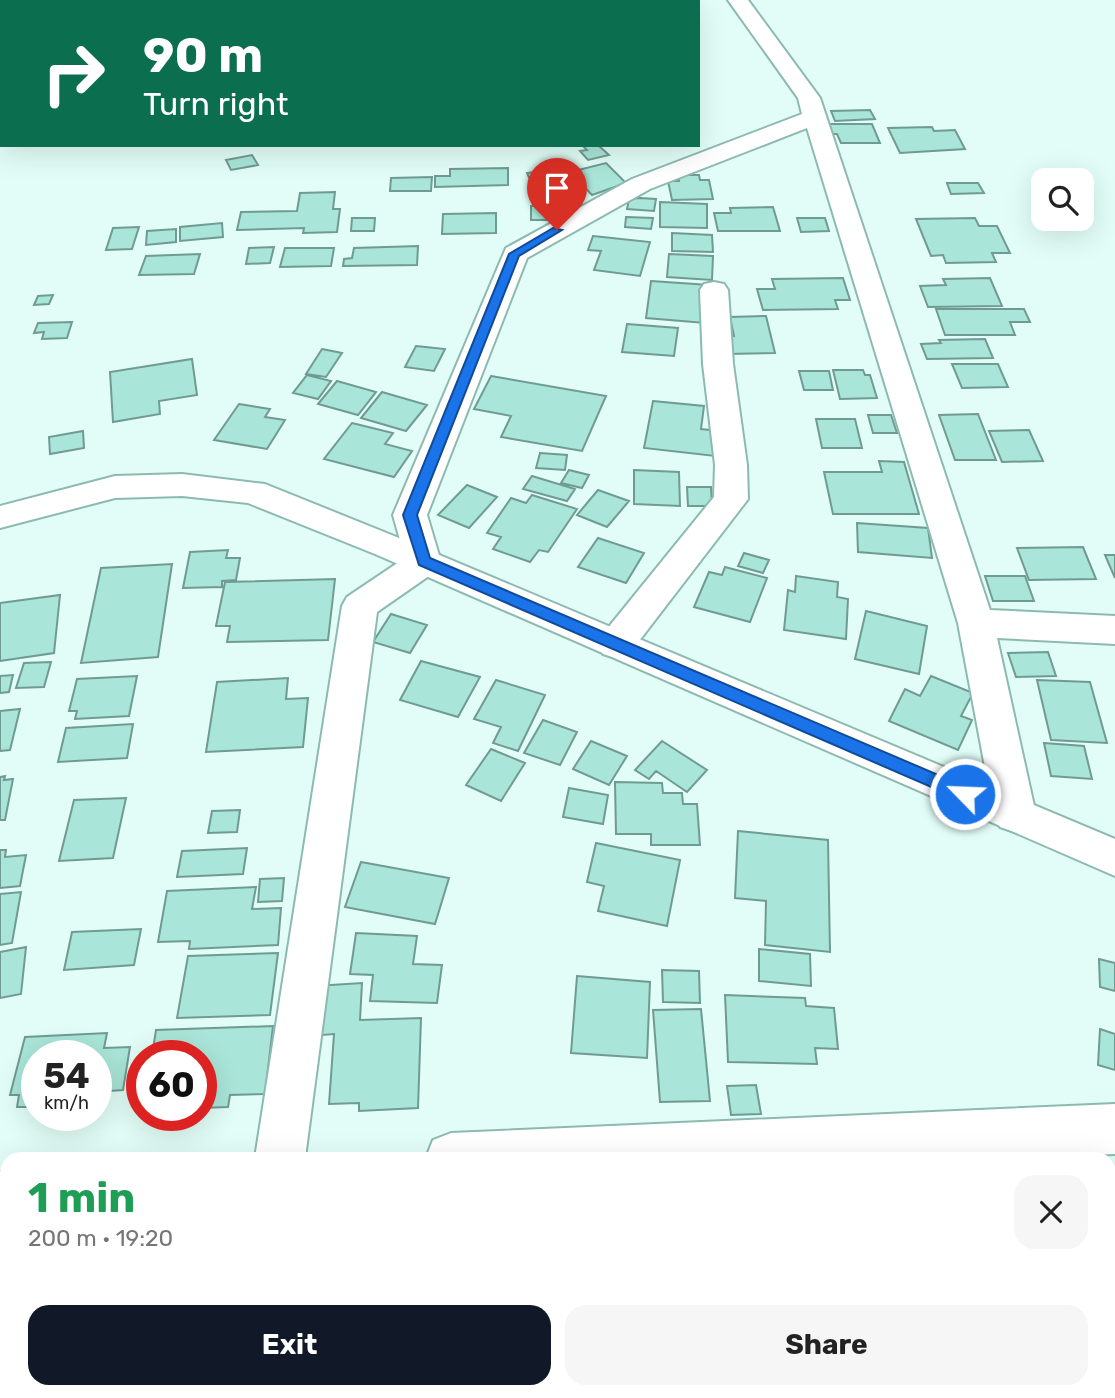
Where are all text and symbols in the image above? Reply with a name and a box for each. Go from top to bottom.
text: 90 m [143,26,263,84]
icon: right [28,28,119,119]
text: Turn right [143,85,288,123]
pin [527,158,587,230]
map controls [1031,168,1094,231]
button: search [1031,168,1094,231]
icon: arrive [538,169,576,207]
position arrow [928,757,1002,831]
speed limit sign: 60 [126,1040,217,1131]
text: 54 [43,1055,90,1097]
text: km/h [44,1092,89,1114]
text: 1 min [28,1173,135,1223]
button: close [1014,1175,1088,1249]
text: 200 m · 19:20 [28,1224,173,1252]
button: Exit [28,1305,551,1385]
button: Share [565,1305,1088,1385]

